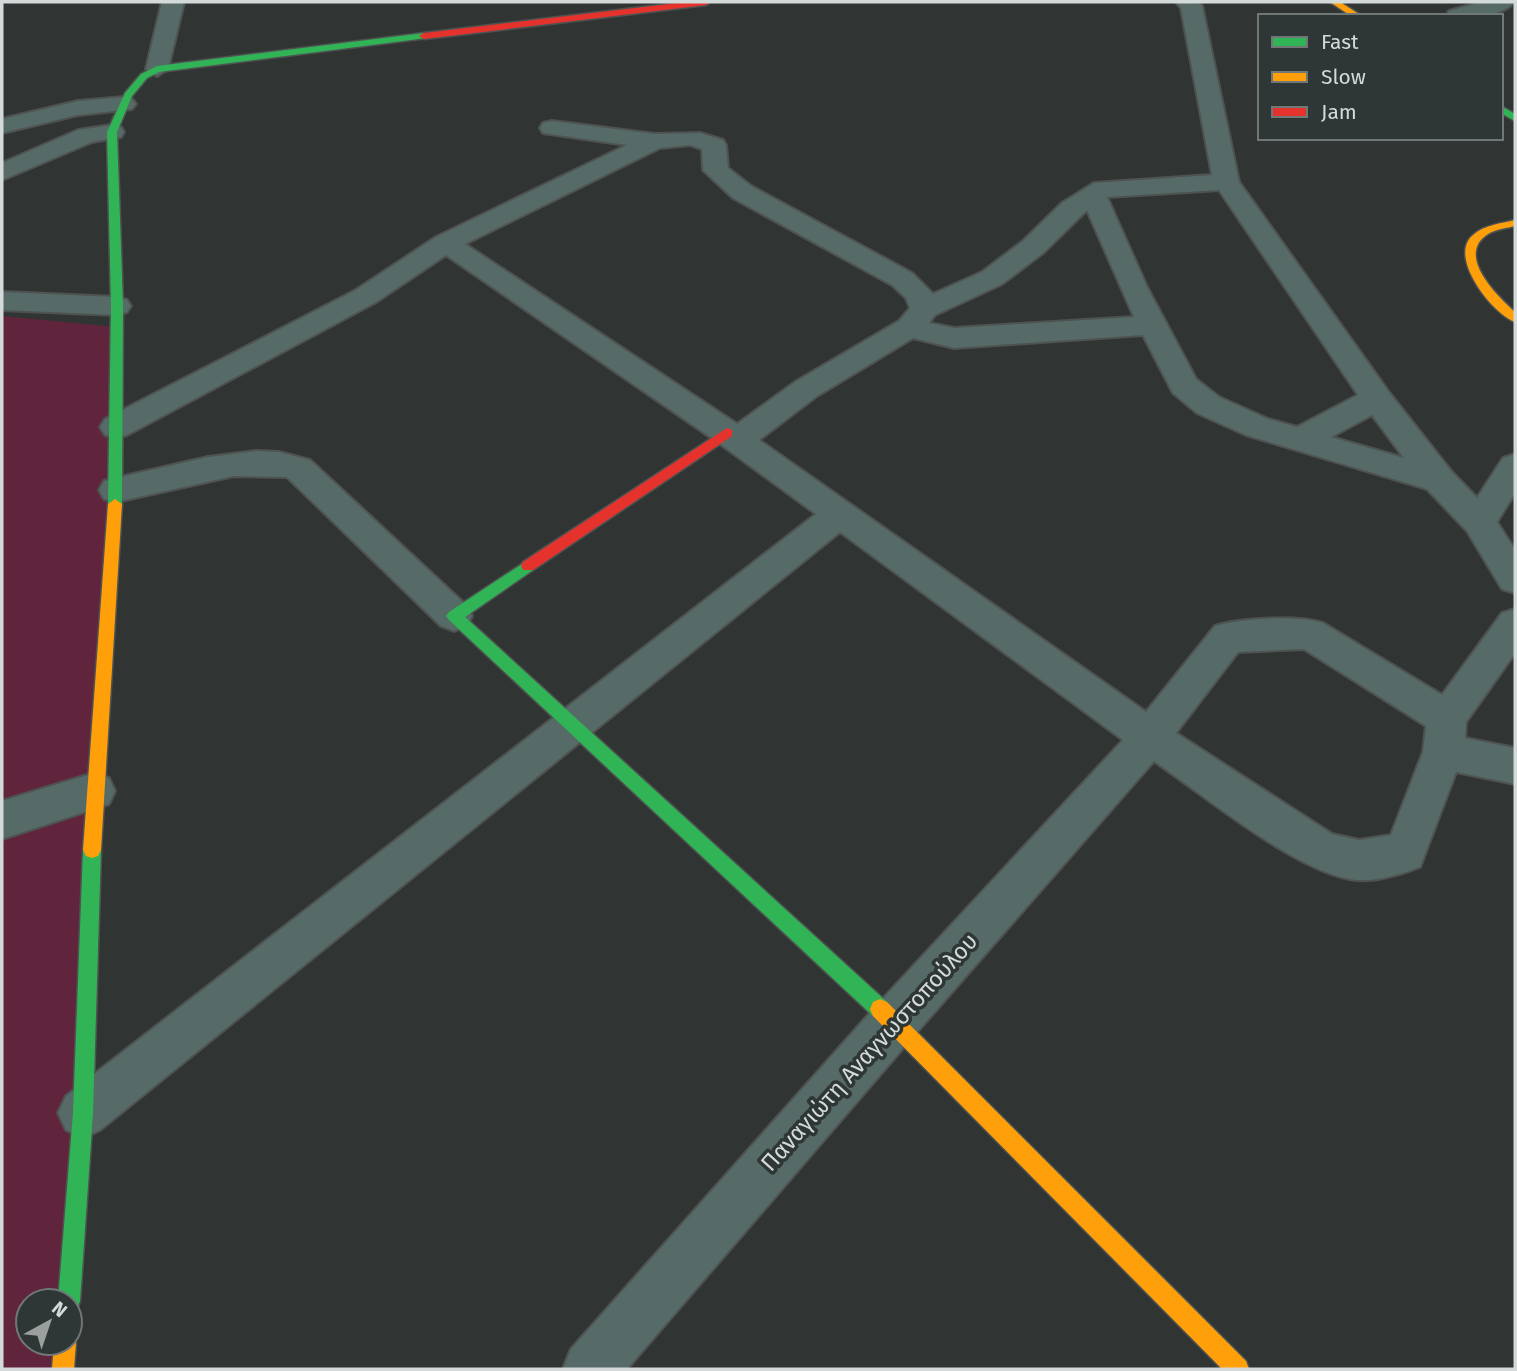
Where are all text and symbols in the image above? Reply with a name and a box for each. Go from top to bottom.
legend [1258,14,1503,140]
text: Fast [1321,29,1359,55]
text: Slow [1321,64,1366,90]
text: Jam [1321,99,1357,125]
street label: Παναγιώτη Αναγνωστοπούλου [755,927,983,1177]
north arrow [14,1287,84,1357]
text: N [47,1296,72,1322]

